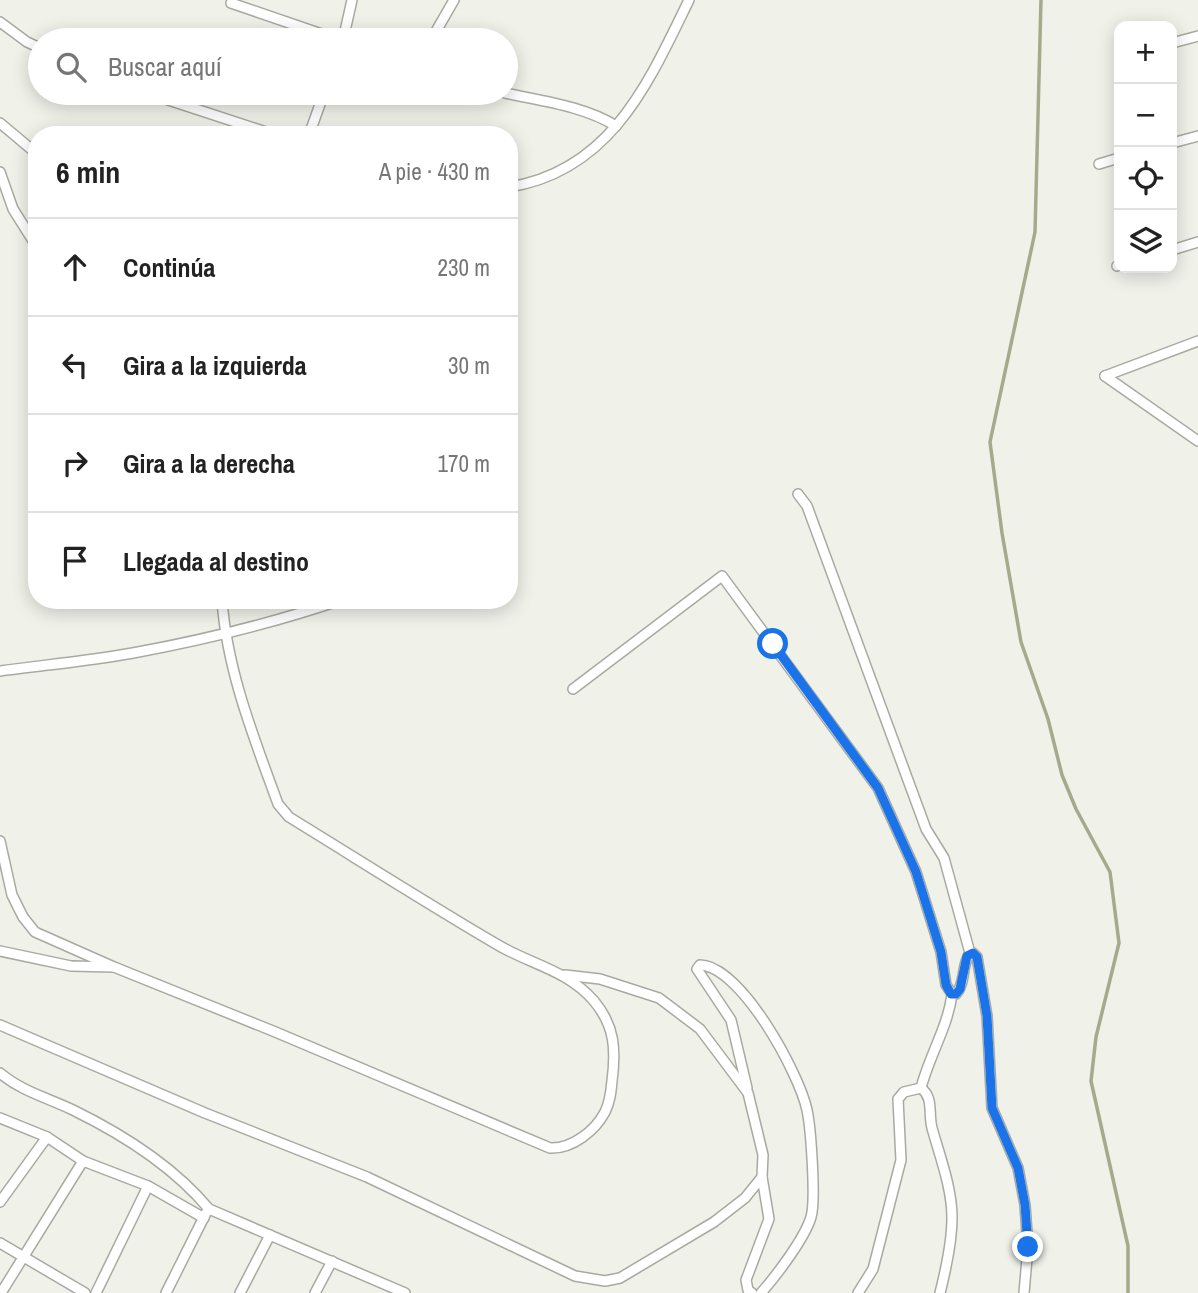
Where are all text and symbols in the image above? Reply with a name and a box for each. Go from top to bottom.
map controls [1114,21,1177,273]
button: + [1114,21,1177,84]
search box [28,28,518,105]
icon: search [52,48,90,86]
text: Buscar aquí [108,49,222,84]
button: − [1114,84,1177,147]
button: locate [1114,147,1177,210]
text: 6 min [56,152,120,192]
text: A pie · 430 m [379,156,490,187]
button: layers [1114,210,1177,273]
icon: ahead [56,248,94,286]
text: Continúa [123,250,215,285]
text: 230 m [438,252,490,283]
icon: left [56,346,94,384]
text: Gira a la izquierda [123,348,307,383]
text: 30 m [448,350,490,381]
icon: right [56,444,94,482]
text: Gira a la derecha [123,446,295,481]
text: 170 m [438,448,490,479]
icon: arrive [56,542,94,580]
text: Llegada al destino [123,544,309,579]
route start [757,628,788,659]
route end [1012,1231,1043,1262]

